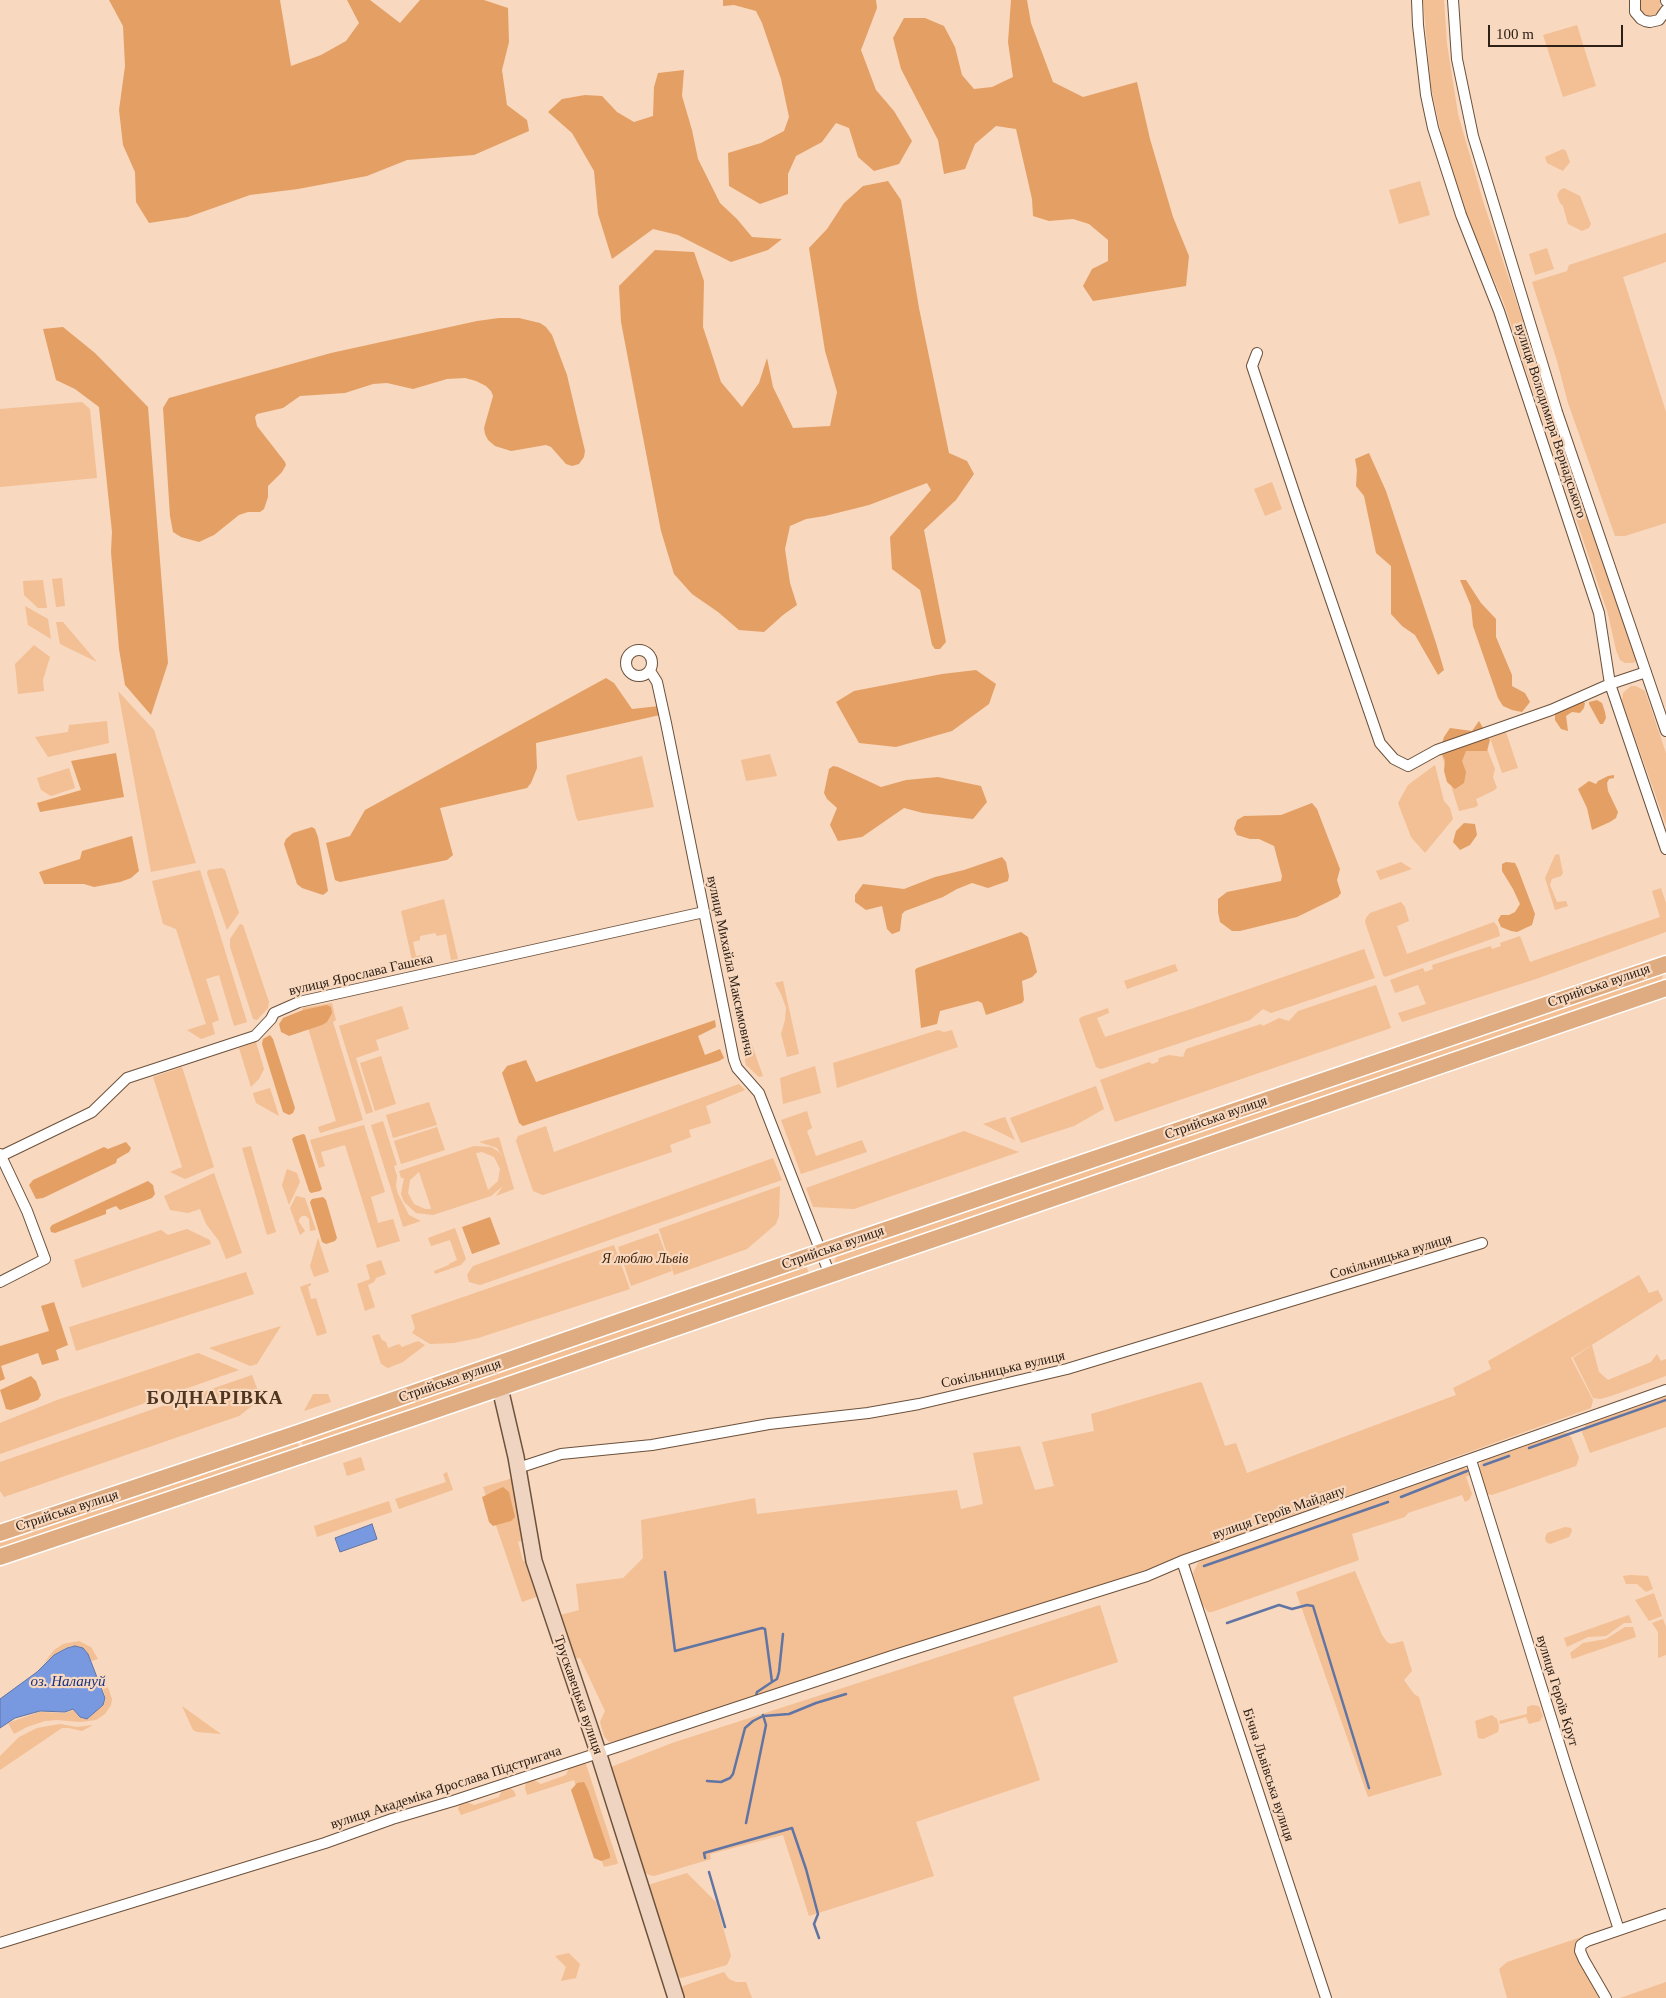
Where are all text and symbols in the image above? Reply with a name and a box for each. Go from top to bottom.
scale bar [1491,15,1626,47]
text: 100 m [1496,26,1534,42]
street label: вулиця Володимира Вернадського [1511,322,1589,520]
street label: вулиця Михайла Максимовича [703,874,757,1058]
street label: вулиця Ярослава Гашека [287,950,435,1000]
street label: Стрийська вулиця [1546,961,1652,1011]
street label: Стрийська вулиця [1163,1093,1269,1143]
street label: Стрийська вулиця [780,1223,886,1273]
street label: Сокільницька вулиця [1328,1230,1454,1284]
park label: Я люблю Львів [602,1251,688,1267]
street label: Сокільницька вулиця [939,1348,1067,1392]
street label: Стрийська вулиця [397,1356,503,1406]
district label: БОДНАРІВКА [145,1388,285,1410]
street label: вулиця Героїв Майдану [1210,1482,1348,1544]
street label: Стрийська вулиця [13,1486,121,1536]
street label: Трускавецька вулиця [550,1633,606,1757]
street label: вулиця Героїв Крут [1532,1634,1582,1748]
water label: оз. Налануй [31,1673,105,1691]
street label: Бічна Львівська вулиця [1239,1706,1297,1844]
street label: вулиця Академіка Ярослава Підстригача [328,1743,564,1833]

